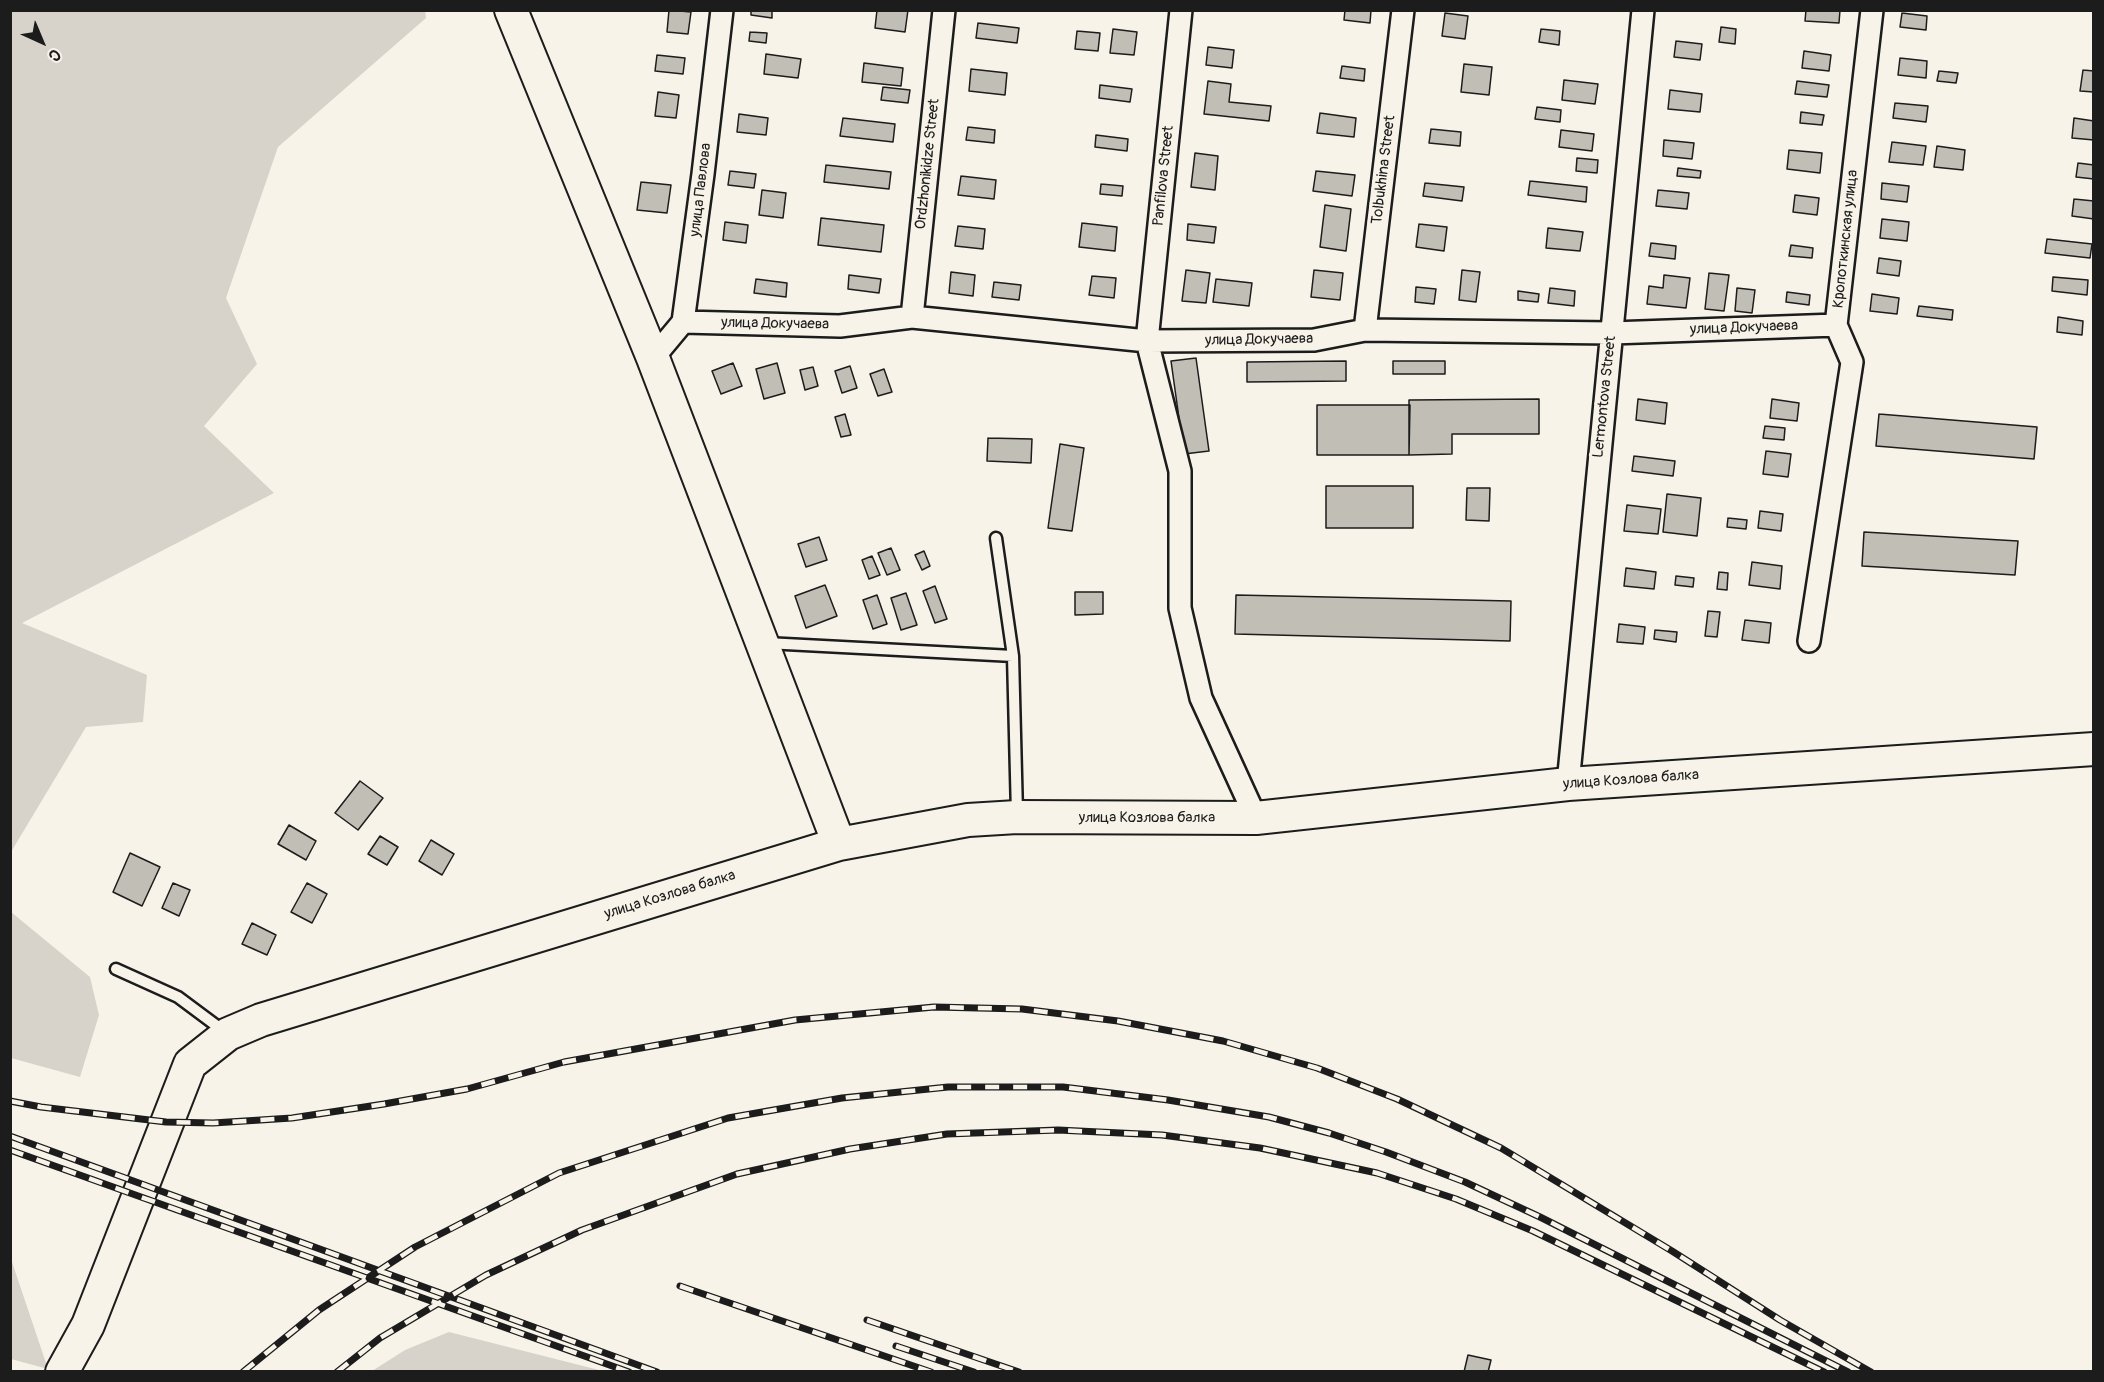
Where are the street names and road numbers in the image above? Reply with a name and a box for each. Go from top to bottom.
street label: Ordzhonikidze Street [912,98,944,230]
street label: Tolbukhina Street [1368,115,1400,225]
street label: Panfilova Street [1150,125,1178,227]
street label: улица Павлова [686,142,716,238]
street label: Кропоткинская улица [1830,169,1862,309]
street label: улица Докучаева [721,314,829,334]
street label: улица Докучаева [1690,317,1798,339]
street label: улица Докучаева [1205,330,1313,350]
street label: Lermontova Street [1590,335,1620,459]
street label: улица Козлова балка [1562,766,1700,794]
street label: улица Козлова балка [1079,809,1215,827]
street label: улица Козлова балка [602,866,738,924]

